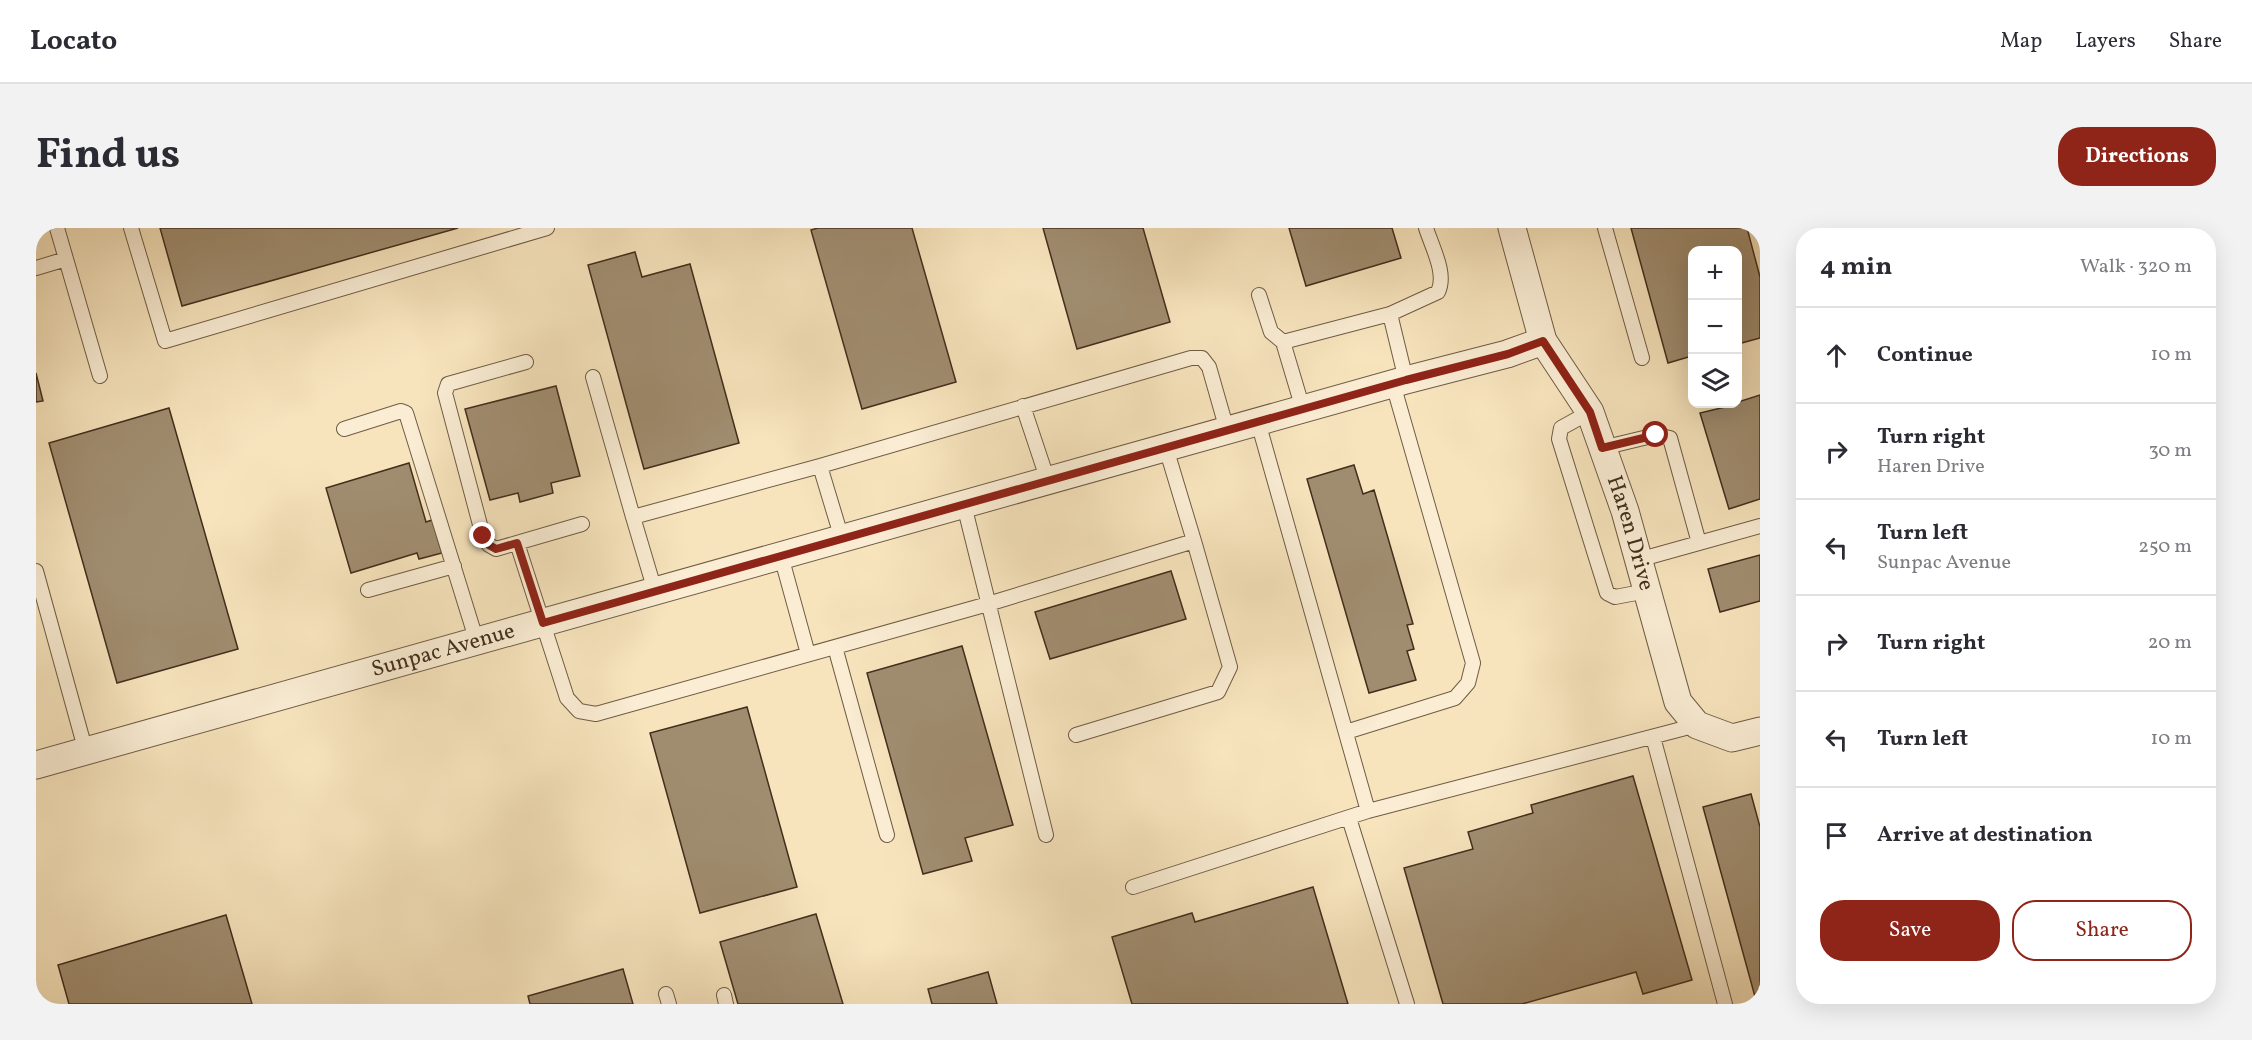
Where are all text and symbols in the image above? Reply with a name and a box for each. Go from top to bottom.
text: Locato [30,22,117,61]
text: Map [2000,27,2042,56]
text: Layers [2075,27,2136,56]
text: Share [2169,27,2222,56]
text: Find us [36,127,180,186]
button: Directions [2058,127,2216,186]
map controls [1688,246,1742,408]
button: + [1688,246,1742,300]
text: 4 min [1820,249,1892,285]
text: Walk · 320 m [2080,253,2192,281]
button: − [1688,300,1742,354]
icon: ahead [1820,339,1853,372]
text: Continue [1877,340,1973,371]
text: 10 m [2151,341,2192,369]
button: layers [1688,354,1742,408]
route start [1642,421,1668,447]
text: Turn right [1877,422,1985,453]
icon: right [1820,435,1853,468]
text: 30 m [2148,437,2192,465]
text: Haren Drive [1877,453,1985,481]
street label: Haren Drive [1598,471,1662,594]
text: Turn left [1877,518,1968,549]
route end [469,522,495,548]
icon: left [1820,531,1853,564]
text: 250 m [2138,533,2192,561]
text: Sunpac Avenue [1877,549,2011,577]
street label: Sunpac Avenue [368,616,518,685]
icon: right [1820,627,1853,660]
text: Turn right [1877,628,1985,659]
text: 20 m [2148,629,2192,657]
icon: left [1820,723,1853,756]
text: Turn left [1877,724,1968,755]
text: 10 m [2151,725,2192,753]
icon: arrive [1820,819,1853,852]
text: Arrive at destination [1877,820,2093,851]
button: Save [1820,900,2000,961]
button: Share [2012,900,2192,961]

